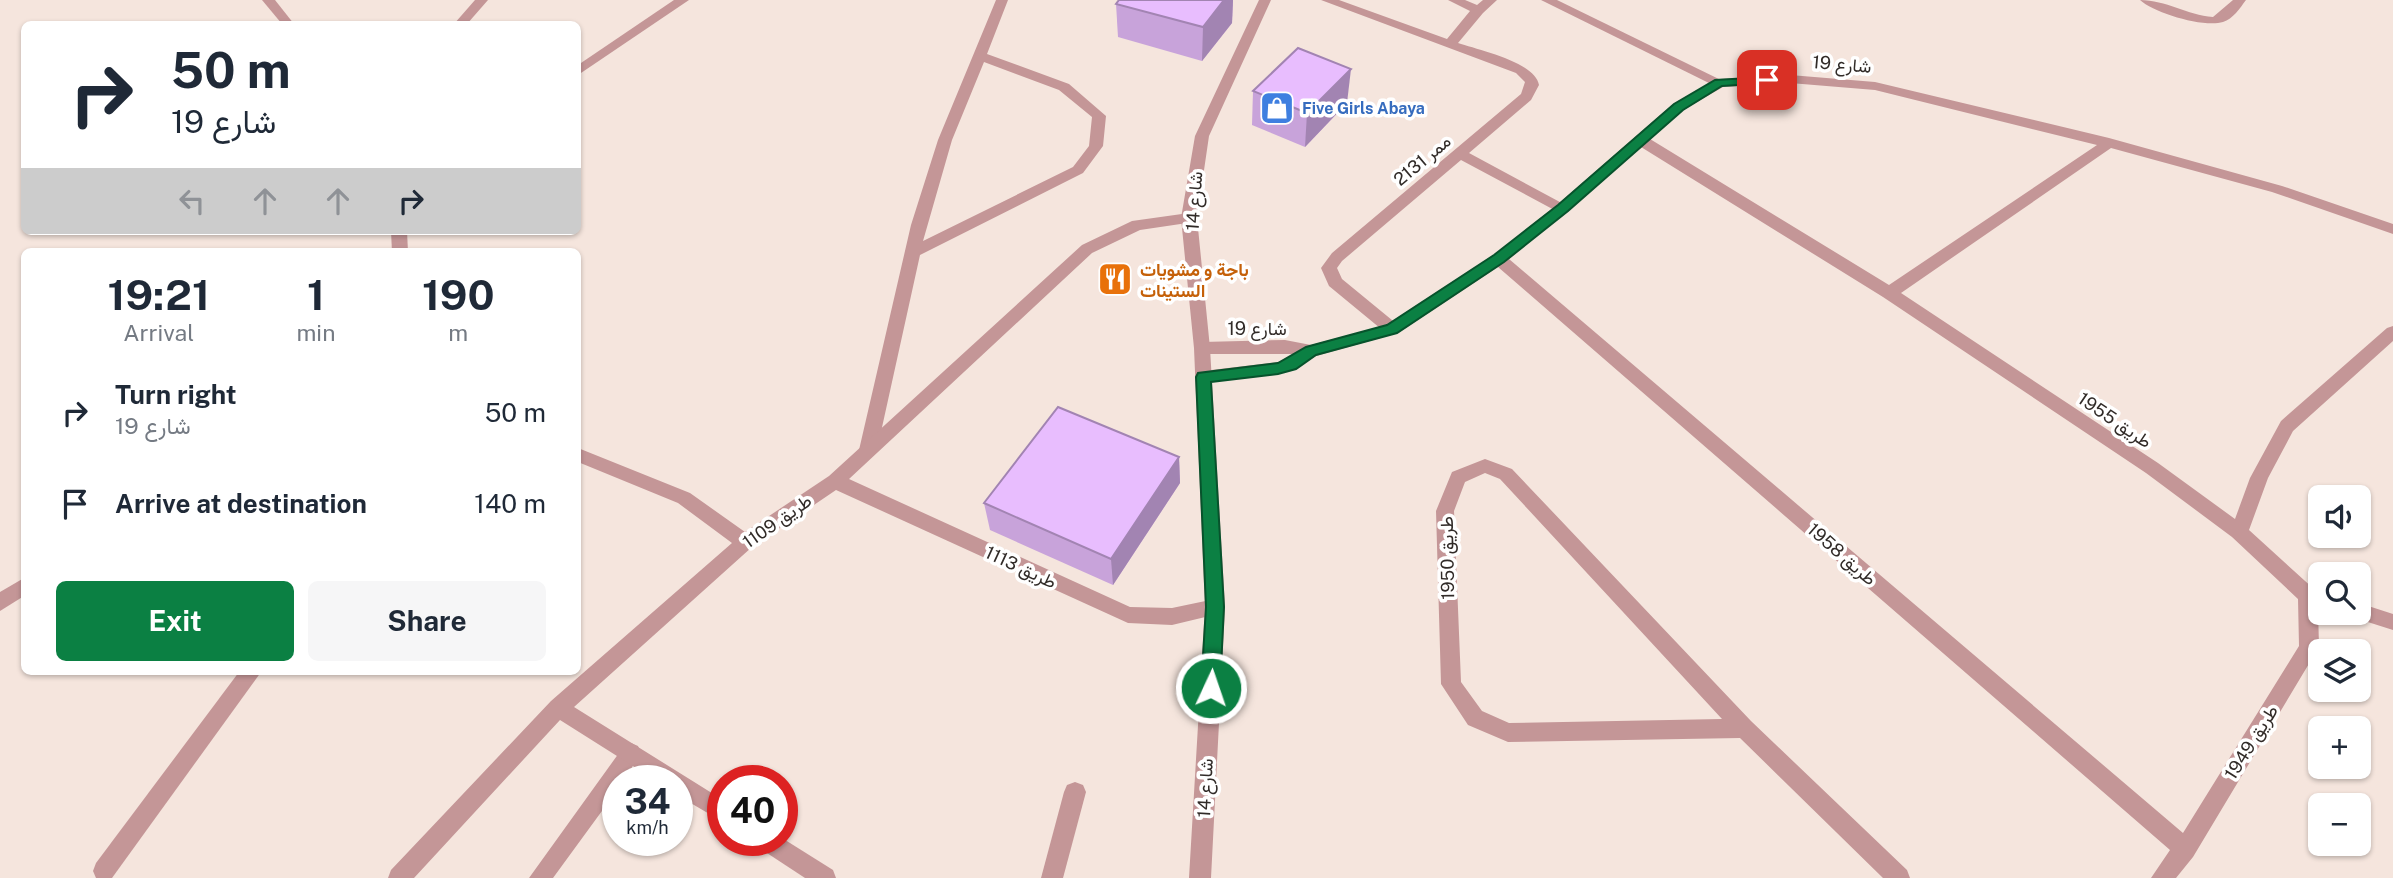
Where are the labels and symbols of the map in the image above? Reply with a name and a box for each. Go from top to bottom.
pin [1737,50,1797,110]
street label: شارع 19 [1811,51,1872,79]
shop icon: Five Girls Abaya [1258,89,1296,127]
place label: Five Girls Abaya [1302,99,1425,118]
street label: ممر 2131 [1389,130,1455,191]
street label: شارع 14 [1181,171,1209,231]
place label: باجة و مشويات الستينات [1140,259,1249,302]
restaurant icon: باجة و مشويات الستينات [1096,260,1134,298]
street label: شارع 19 [1227,318,1287,341]
street label: طريق 1955 [2074,388,2156,453]
street label: طريق 1109 [738,490,816,553]
street label: طريق 1950 [1436,516,1459,600]
street label: طريق 1958 [1803,518,1881,590]
street label: طريق 1113 [982,541,1060,593]
position arrow [1174,651,1248,725]
street label: طريق 1949 [2220,701,2283,784]
street label: شارع 14 [1193,758,1219,818]
speed limit sign: 40 [707,765,798,856]

